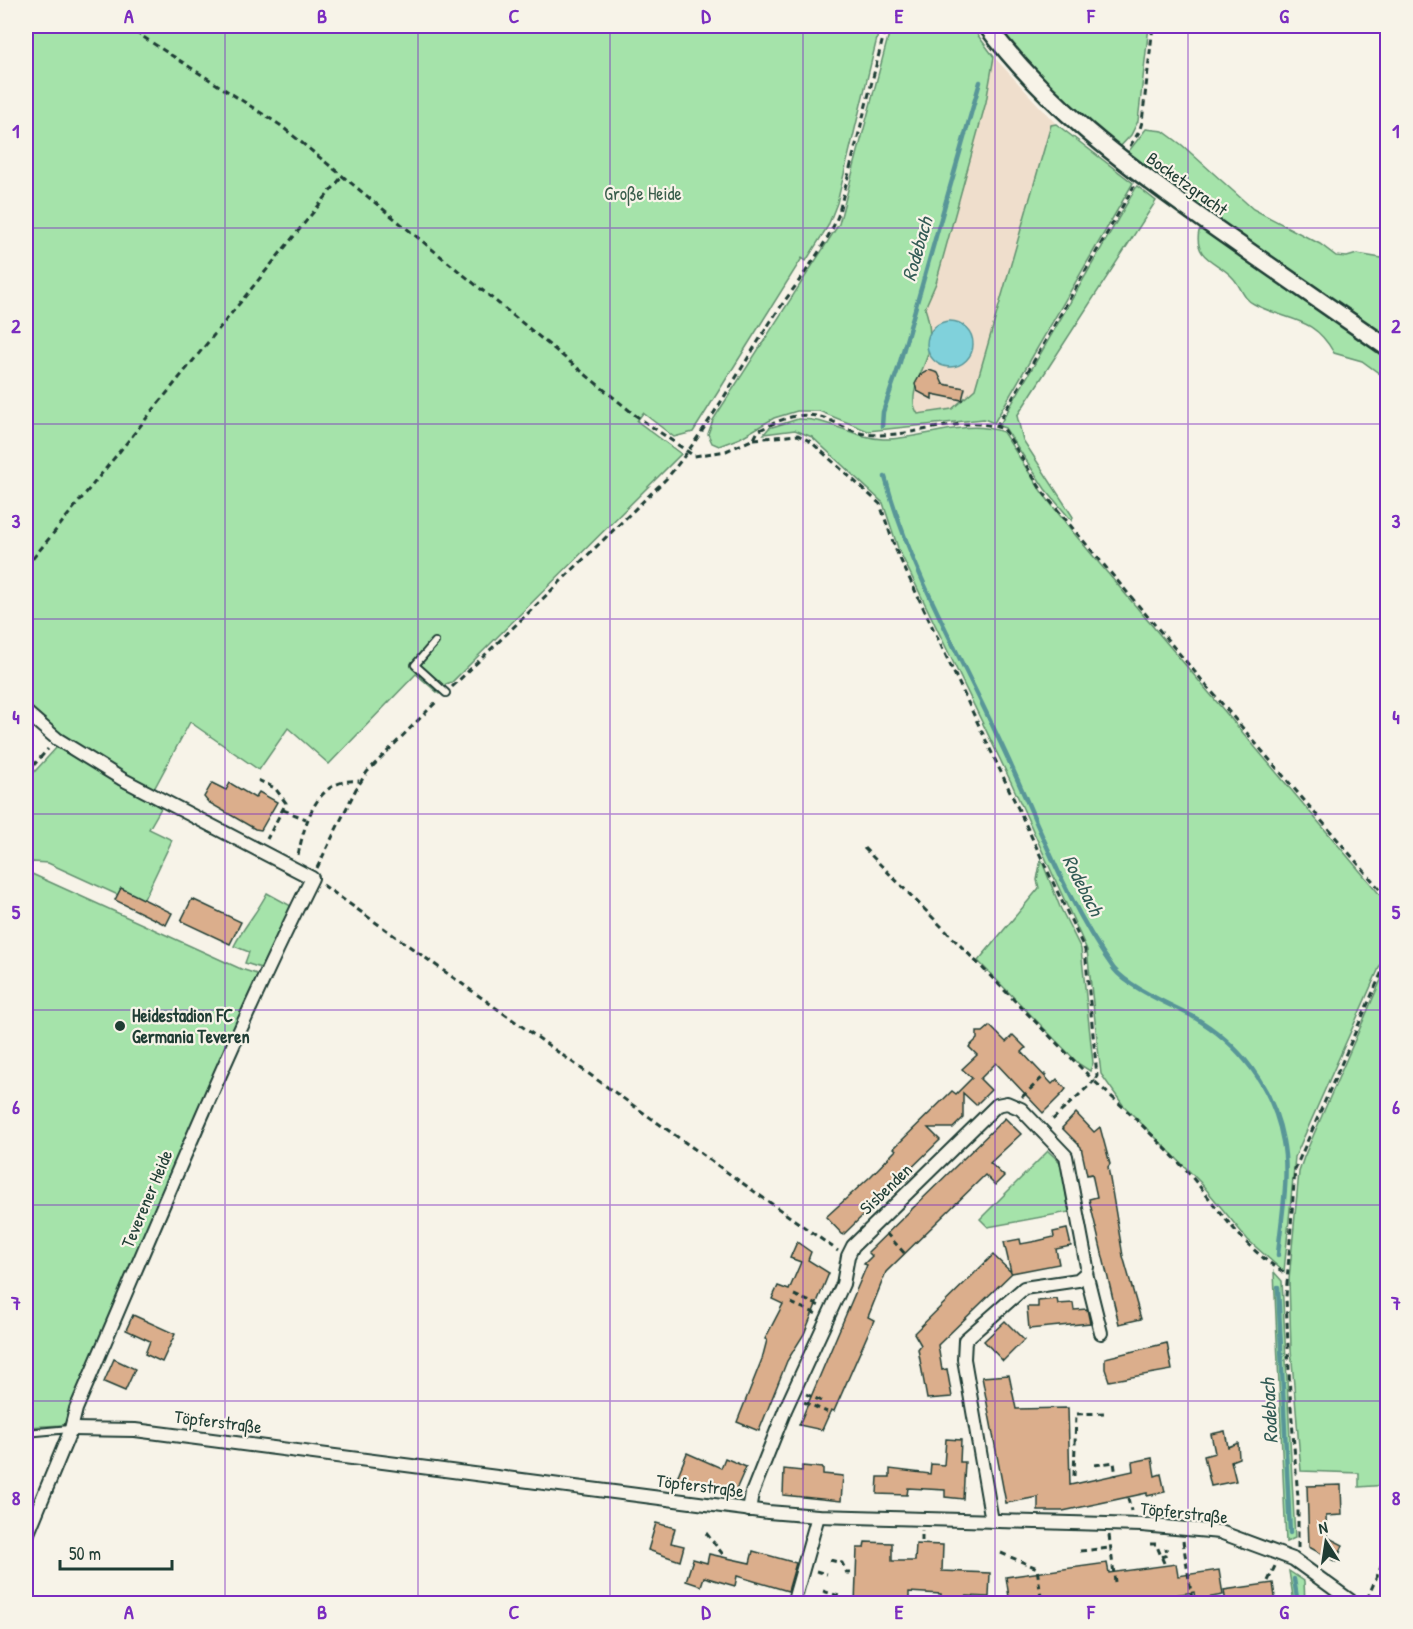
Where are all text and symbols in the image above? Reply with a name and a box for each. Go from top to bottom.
text: A [124,2,134,29]
text: B [317,2,327,29]
text: C [509,2,520,29]
text: D [701,2,711,29]
text: E [895,2,904,29]
text: F [1086,2,1096,29]
text: G [1279,2,1289,29]
text: 1 [12,117,20,144]
text: 1 [1392,117,1400,144]
street label: Bocketzgracht [1142,146,1234,222]
park label: Große Heide [604,181,682,206]
water label: Rodebach [895,212,939,284]
text: 2 [11,312,21,339]
text: 2 [1391,312,1401,339]
text: 3 [12,507,21,534]
text: 3 [1392,507,1401,534]
text: 4 [12,703,20,730]
text: 4 [1392,703,1400,730]
water label: Rodebach [1057,850,1111,921]
text: 5 [12,898,21,925]
text: 5 [1392,898,1401,925]
place label: Heidestadion FC Germania Teveren [132,1003,250,1049]
marker: Heidestadion FC Germania Teveren [113,1019,127,1033]
text: 6 [12,1093,20,1120]
text: 6 [1392,1093,1400,1120]
street label: Teverener Heide [115,1146,178,1252]
street label: Sisbenden [854,1157,917,1220]
text: 7 [10,1289,21,1316]
text: 7 [1390,1289,1401,1316]
water label: Rodebach [1253,1376,1284,1444]
street label: Töpferstraße [173,1404,263,1439]
street label: Töpferstraße [655,1468,745,1503]
text: 8 [12,1484,21,1511]
text: 8 [1392,1484,1401,1511]
street label: Töpferstraße [1139,1495,1229,1530]
north arrow [1296,1512,1356,1572]
text: N [1316,1516,1330,1539]
scale bar [60,1533,172,1571]
text: 50 m [69,1541,101,1566]
text: A [124,1598,134,1625]
text: B [317,1598,327,1625]
text: C [509,1598,520,1625]
text: D [701,1598,711,1625]
text: E [895,1598,904,1625]
text: F [1086,1598,1096,1625]
text: G [1279,1598,1289,1625]

